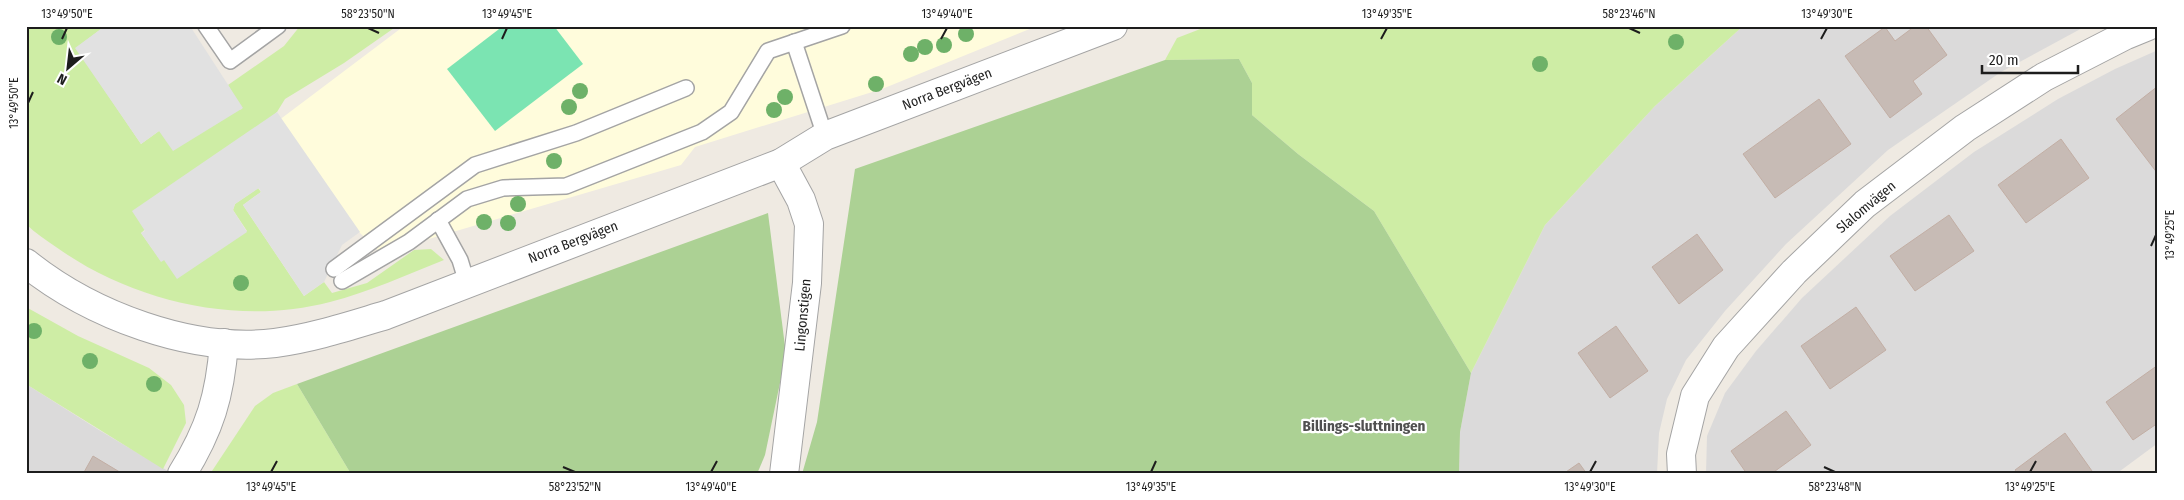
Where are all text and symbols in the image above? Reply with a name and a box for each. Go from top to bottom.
text: 13°49'50"E [41,7,93,21]
text: 58°23'50"N [341,7,395,21]
text: 13°49'45"E [482,7,532,21]
text: 13°49'40"E [921,7,973,21]
text: 13°49'35"E [1362,7,1413,21]
text: 58°23'46"N [1602,7,1656,21]
text: 13°49'30"E [1801,7,1853,21]
north arrow [42,42,92,92]
scale bar [1982,42,2078,74]
text: 20 m [1989,51,2019,69]
street label: Norra Bergvägen [900,64,994,114]
text: N [54,70,70,89]
text: 13°49'50"E [7,77,21,129]
street label: Slalomvägen [1833,177,1899,237]
text: 13°49'25"E [2163,210,2177,260]
street label: Norra Bergvägen [526,217,620,267]
street label: Lingonstigen [791,278,815,352]
district label: Billings-sluttningen [1303,417,1426,435]
text: 13°49'45"E [246,480,296,494]
text: 58°23'52"N [549,480,601,494]
text: 13°49'40"E [685,480,737,494]
text: 13°49'35"E [1126,480,1177,494]
text: 13°49'30"E [1564,480,1616,494]
text: 58°23'48"N [1808,480,1862,494]
text: 13°49'25"E [2005,480,2055,494]

